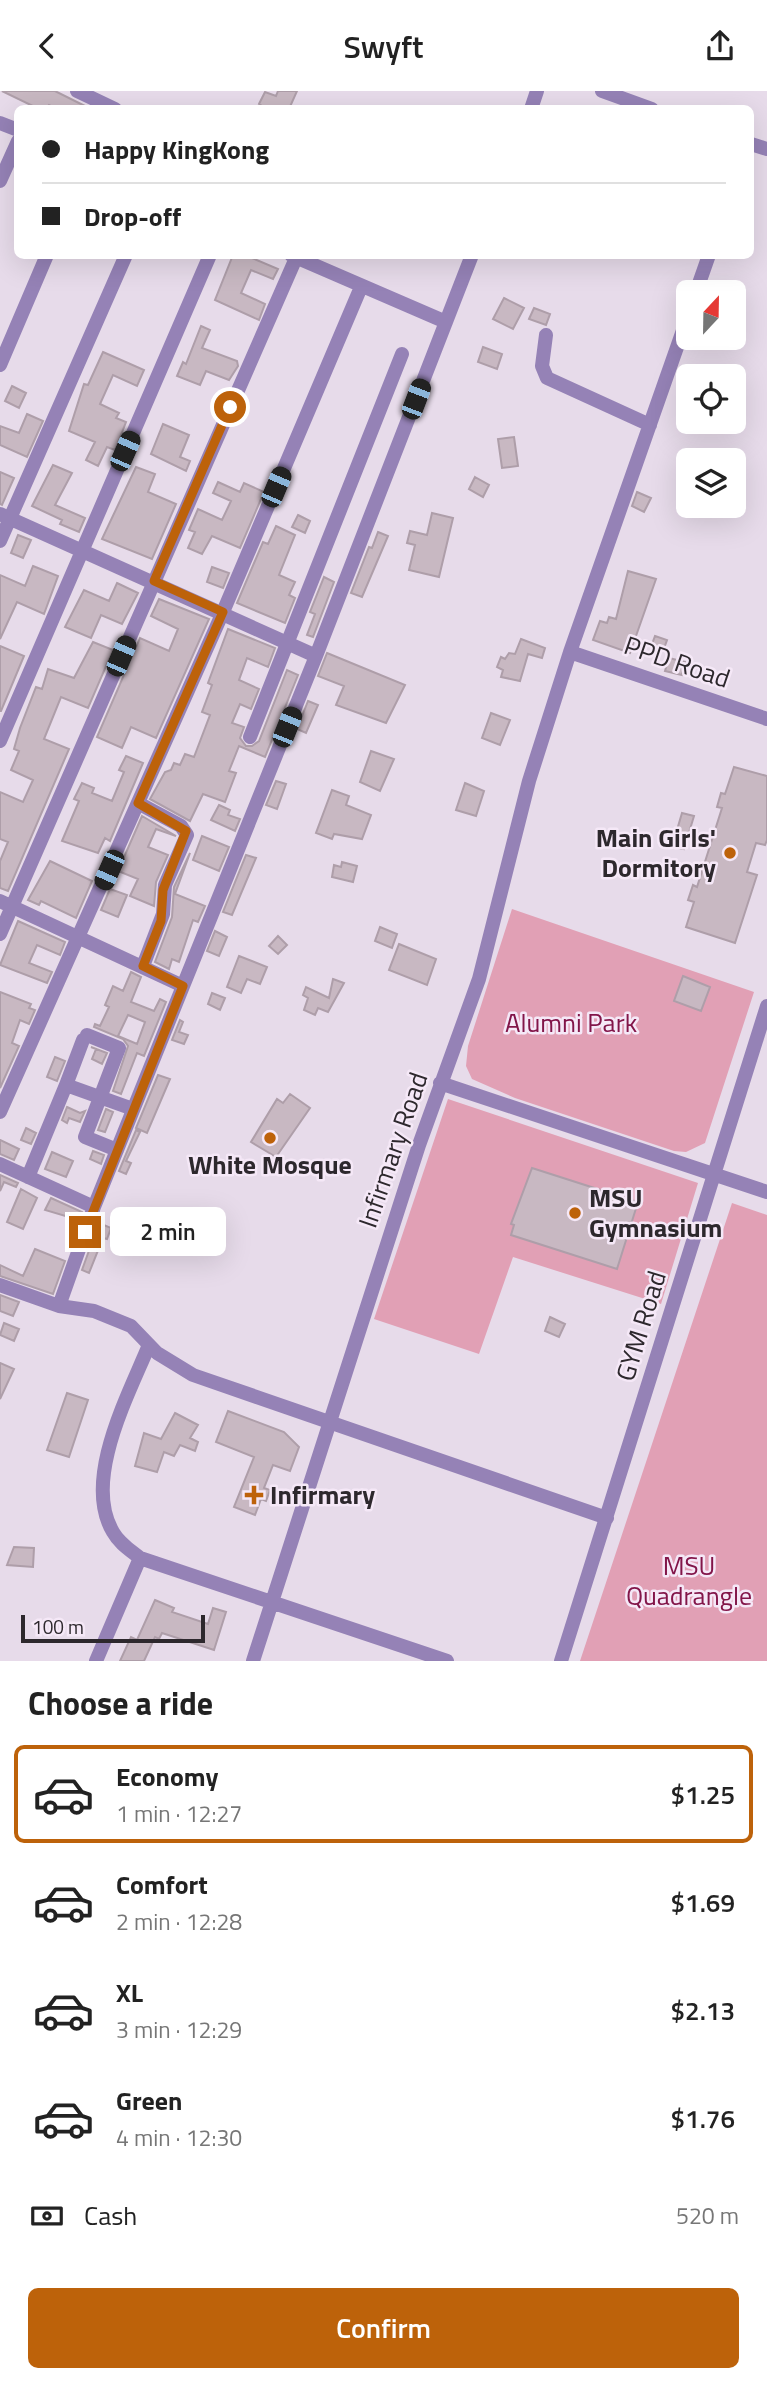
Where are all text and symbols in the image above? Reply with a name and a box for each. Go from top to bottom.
text: Swyft [344,22,423,70]
icon: back [28,27,66,65]
icon: share [701,27,739,65]
text: Happy KingKong [84,130,269,169]
text: Drop-off [84,197,181,236]
north arrow [676,280,746,350]
map controls [676,280,746,518]
button: locate [676,364,746,434]
car [399,376,434,422]
route start [214,391,246,423]
car [107,428,144,474]
button: layers [676,448,746,518]
car [259,464,294,510]
street label: PPD Road [619,625,735,698]
car [104,633,139,679]
car [270,704,305,750]
place label: Main Girls' Dormitory [596,818,716,887]
marker: Main Girls' Dormitory [722,845,738,861]
car [91,847,128,893]
park label: Alumni Park [505,1003,637,1042]
street label: Infirmary Road [348,1067,437,1233]
marker: White Mosque [262,1130,278,1146]
place label: White Mosque [188,1145,352,1184]
place label: MSU Gymnasium [589,1178,722,1247]
marker: MSU Gymnasium [567,1205,583,1221]
callout: 2 min [110,1207,225,1257]
text: 2 min [140,1214,196,1249]
route end [69,1216,101,1248]
street label: GYM Road [605,1266,676,1386]
place label: Infirmary [270,1475,375,1514]
marker: Infirmary [244,1485,264,1505]
park label: MSU Quadrangle [626,1546,752,1615]
scale bar [21,1612,205,1644]
text: 100 m [32,1612,84,1641]
text: Choose a ride [28,1679,213,1727]
text: Economy [116,1757,218,1796]
icon: car [32,1763,95,1826]
text: $1.25 [671,1775,735,1814]
text: 1 min · 12:27 [116,1796,242,1831]
text: Comfort [116,1865,208,1904]
icon: car [32,1871,95,1934]
text: $1.69 [671,1883,735,1922]
text: 2 min · 12:28 [116,1904,242,1939]
text: XL [116,1973,143,2012]
icon: car [32,1979,95,2042]
text: $2.13 [671,1991,735,2030]
text: 3 min · 12:29 [116,2012,242,2047]
text: Green [116,2081,182,2120]
icon: car [32,2087,95,2150]
text: $1.76 [671,2099,735,2138]
text: 4 min · 12:30 [116,2120,242,2155]
text: Cash [84,2196,137,2235]
icon: cash [28,2197,66,2235]
text: 520 m [676,2198,739,2233]
button: Confirm [28,2288,739,2368]

